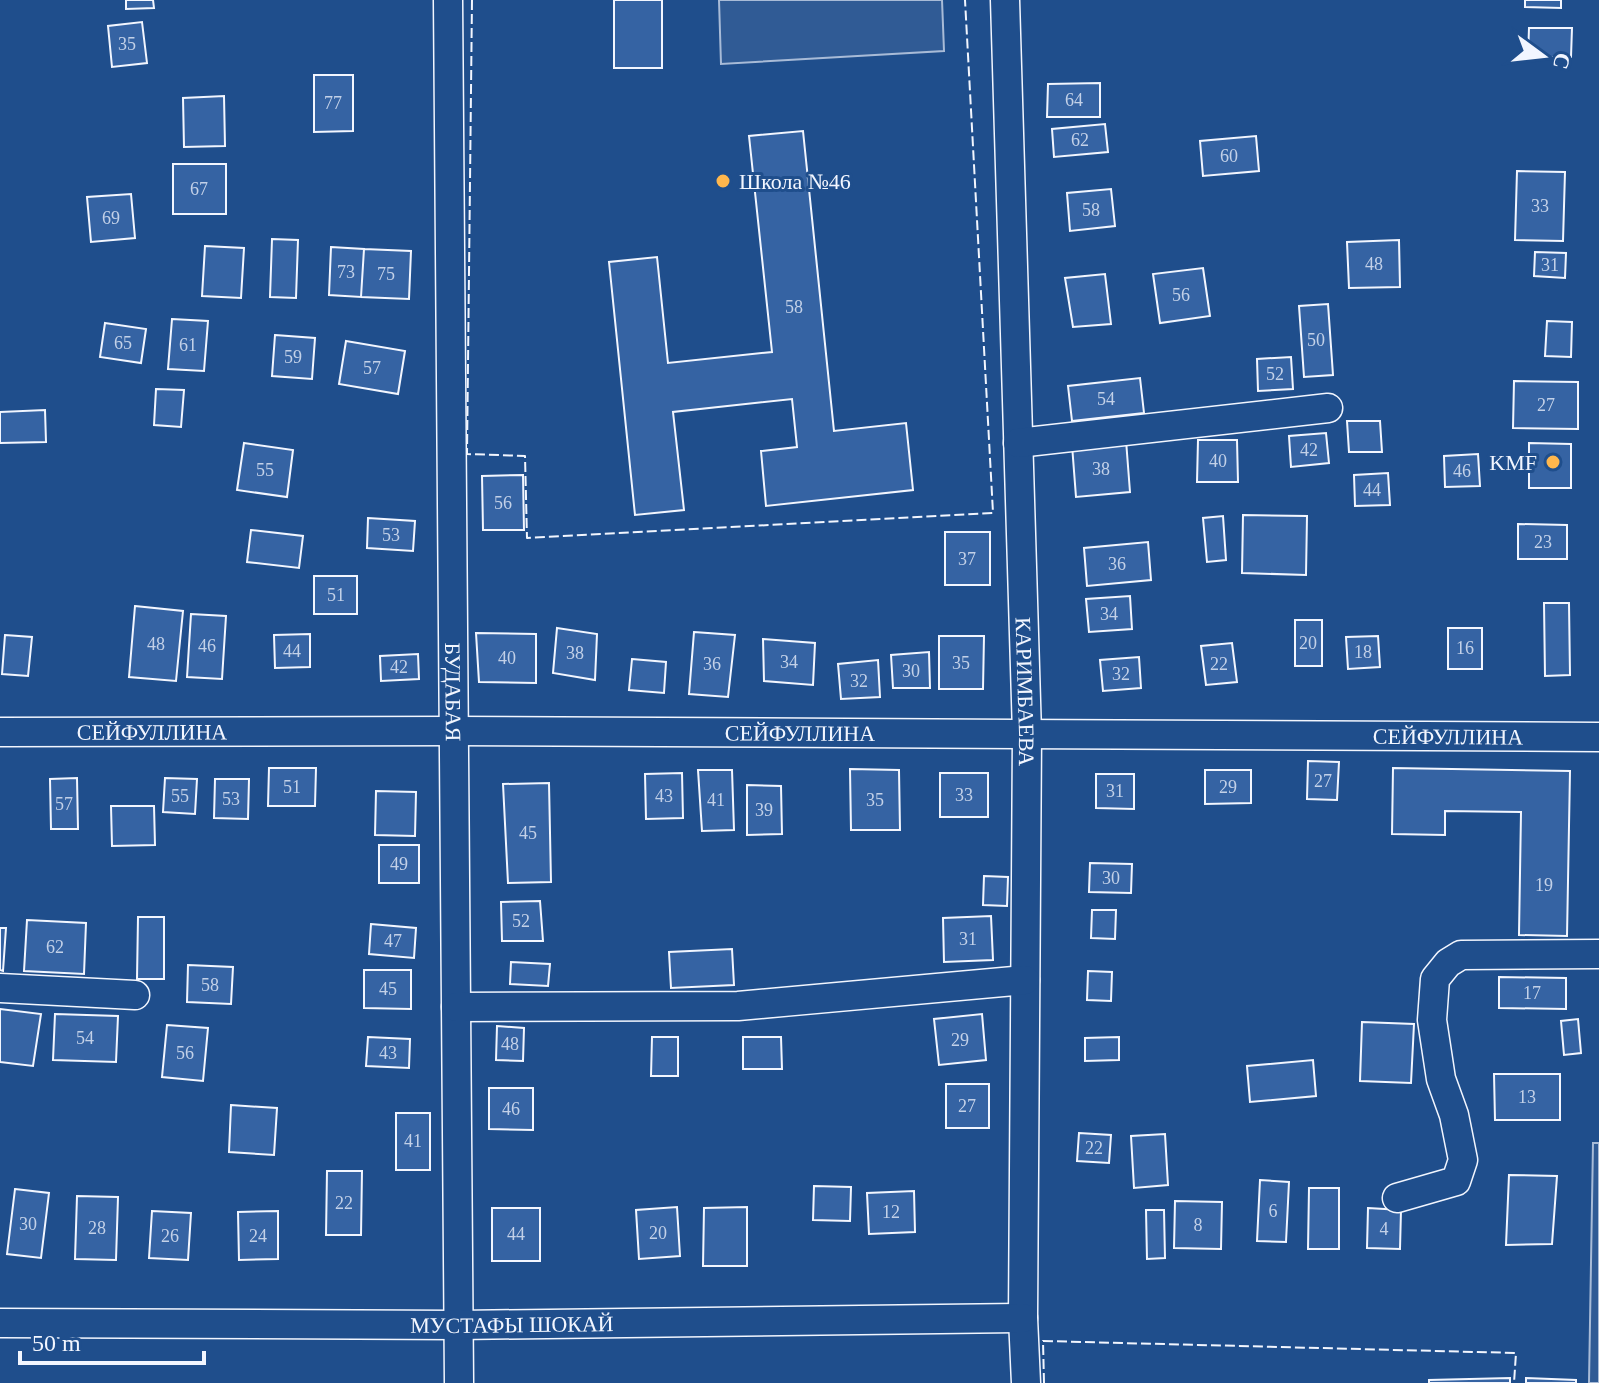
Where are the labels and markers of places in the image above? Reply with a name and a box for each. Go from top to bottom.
place label: Школа №46 [739,169,851,194]
marker: Школа №46 [714,172,732,190]
place label: KMF [1489,450,1537,475]
marker: KMF [1544,453,1562,471]

